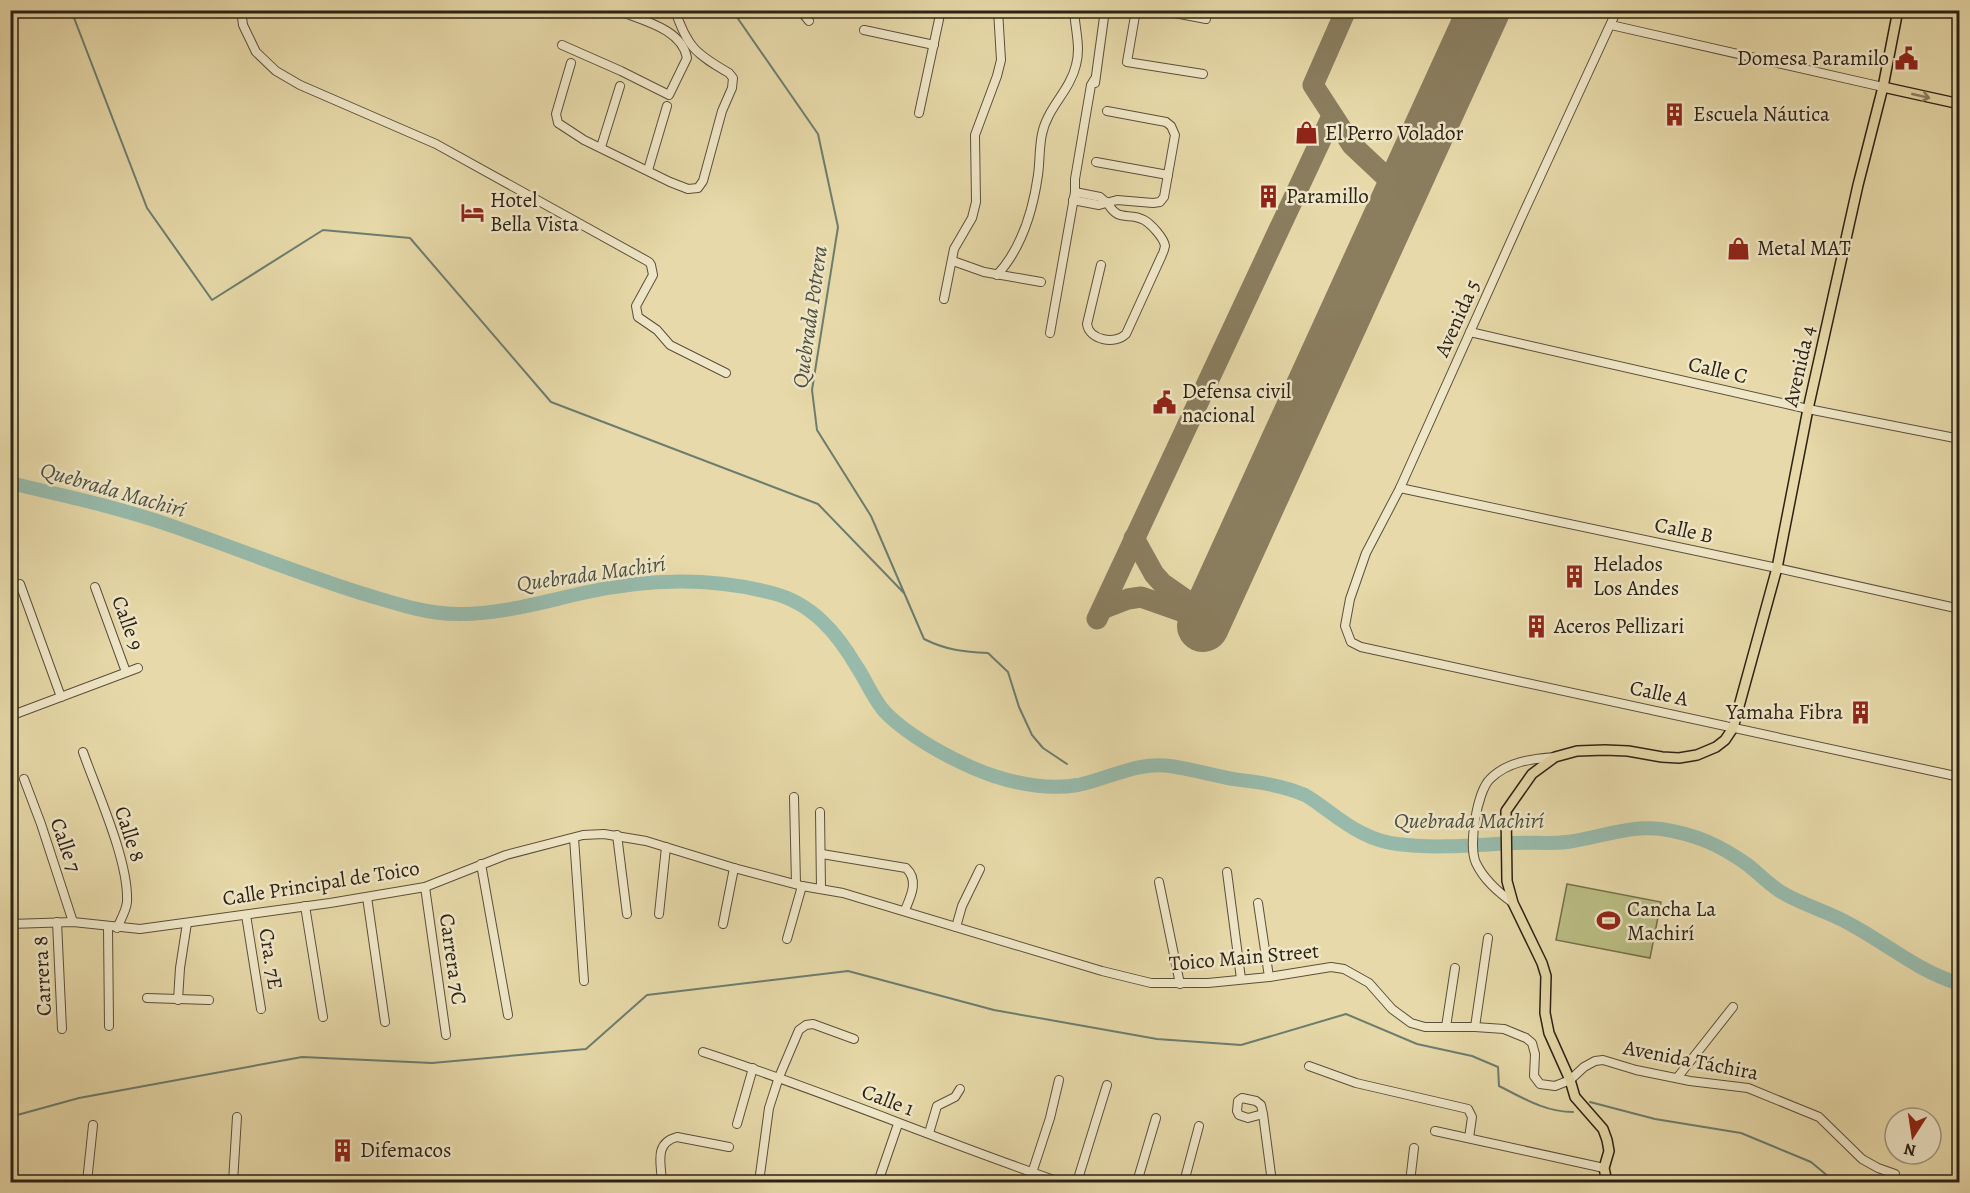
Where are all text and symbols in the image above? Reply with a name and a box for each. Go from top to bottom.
place label: Domesa Paramilo [1737,44,1889,72]
public building icon: Domesa Paramilo [1894,45,1920,71]
one-way arrow [1911,90,1930,102]
place label: Escuela Náutica [1693,100,1830,128]
building icon: Escuela Náutica [1662,101,1688,127]
place label: El Perro Volador [1325,119,1464,147]
shop icon: El Perro Volador [1294,120,1320,146]
place label: Paramillo [1286,182,1369,210]
building icon: Paramillo [1255,183,1281,209]
place label: Hotel Bella Vista [490,186,579,238]
hotel icon: Hotel Bella Vista [459,199,485,225]
place label: Metal MAT [1757,234,1851,262]
shop icon: Metal MAT [1726,235,1752,261]
water label: Quebrada Potrera [785,244,835,390]
street label: Avenida 5 [1427,275,1486,362]
street label: Avenida 4 [1776,323,1822,410]
street label: Calle C [1686,350,1750,390]
place label: Defensa civil nacional [1182,377,1291,429]
public building icon: Defensa civil nacional [1151,390,1177,416]
water label: Quebrada Machirí [37,455,189,525]
street label: Calle B [1652,510,1716,550]
water label: Quebrada Machirí [515,549,668,599]
place label: Helados Los Andes [1593,550,1679,602]
building icon: Helados Los Andes [1562,563,1588,589]
street label: Calle 9 [105,592,151,654]
place label: Aceros Pellizari [1553,612,1685,640]
building icon: Aceros Pellizari [1523,613,1549,639]
street label: Calle A [1627,673,1691,713]
place label: Yamaha Fibra [1725,698,1843,726]
building icon: Yamaha Fibra [1848,699,1874,725]
street label: Calle 8 [108,803,152,865]
water label: Quebrada Machirí [1394,806,1544,836]
street label: Calle 7 [44,814,88,876]
street label: Calle Principal de Toico [221,854,421,912]
place label: Cancha La Machirí [1627,895,1716,947]
sports icon: Cancha La Machirí [1596,908,1622,934]
street label: Carrera 7C [433,912,473,1006]
street label: Cra. 7E [252,926,290,992]
street label: Carrera 8 [26,935,58,1017]
street label: Toico Main Street [1168,936,1320,978]
street label: Avenida Táchira [1620,1033,1761,1087]
street label: Calle 1 [858,1077,918,1123]
north arrow [1883,1106,1943,1166]
place label: Difemacos [360,1136,451,1164]
building icon: Difemacos [329,1137,355,1163]
text: N [1902,1138,1918,1162]

